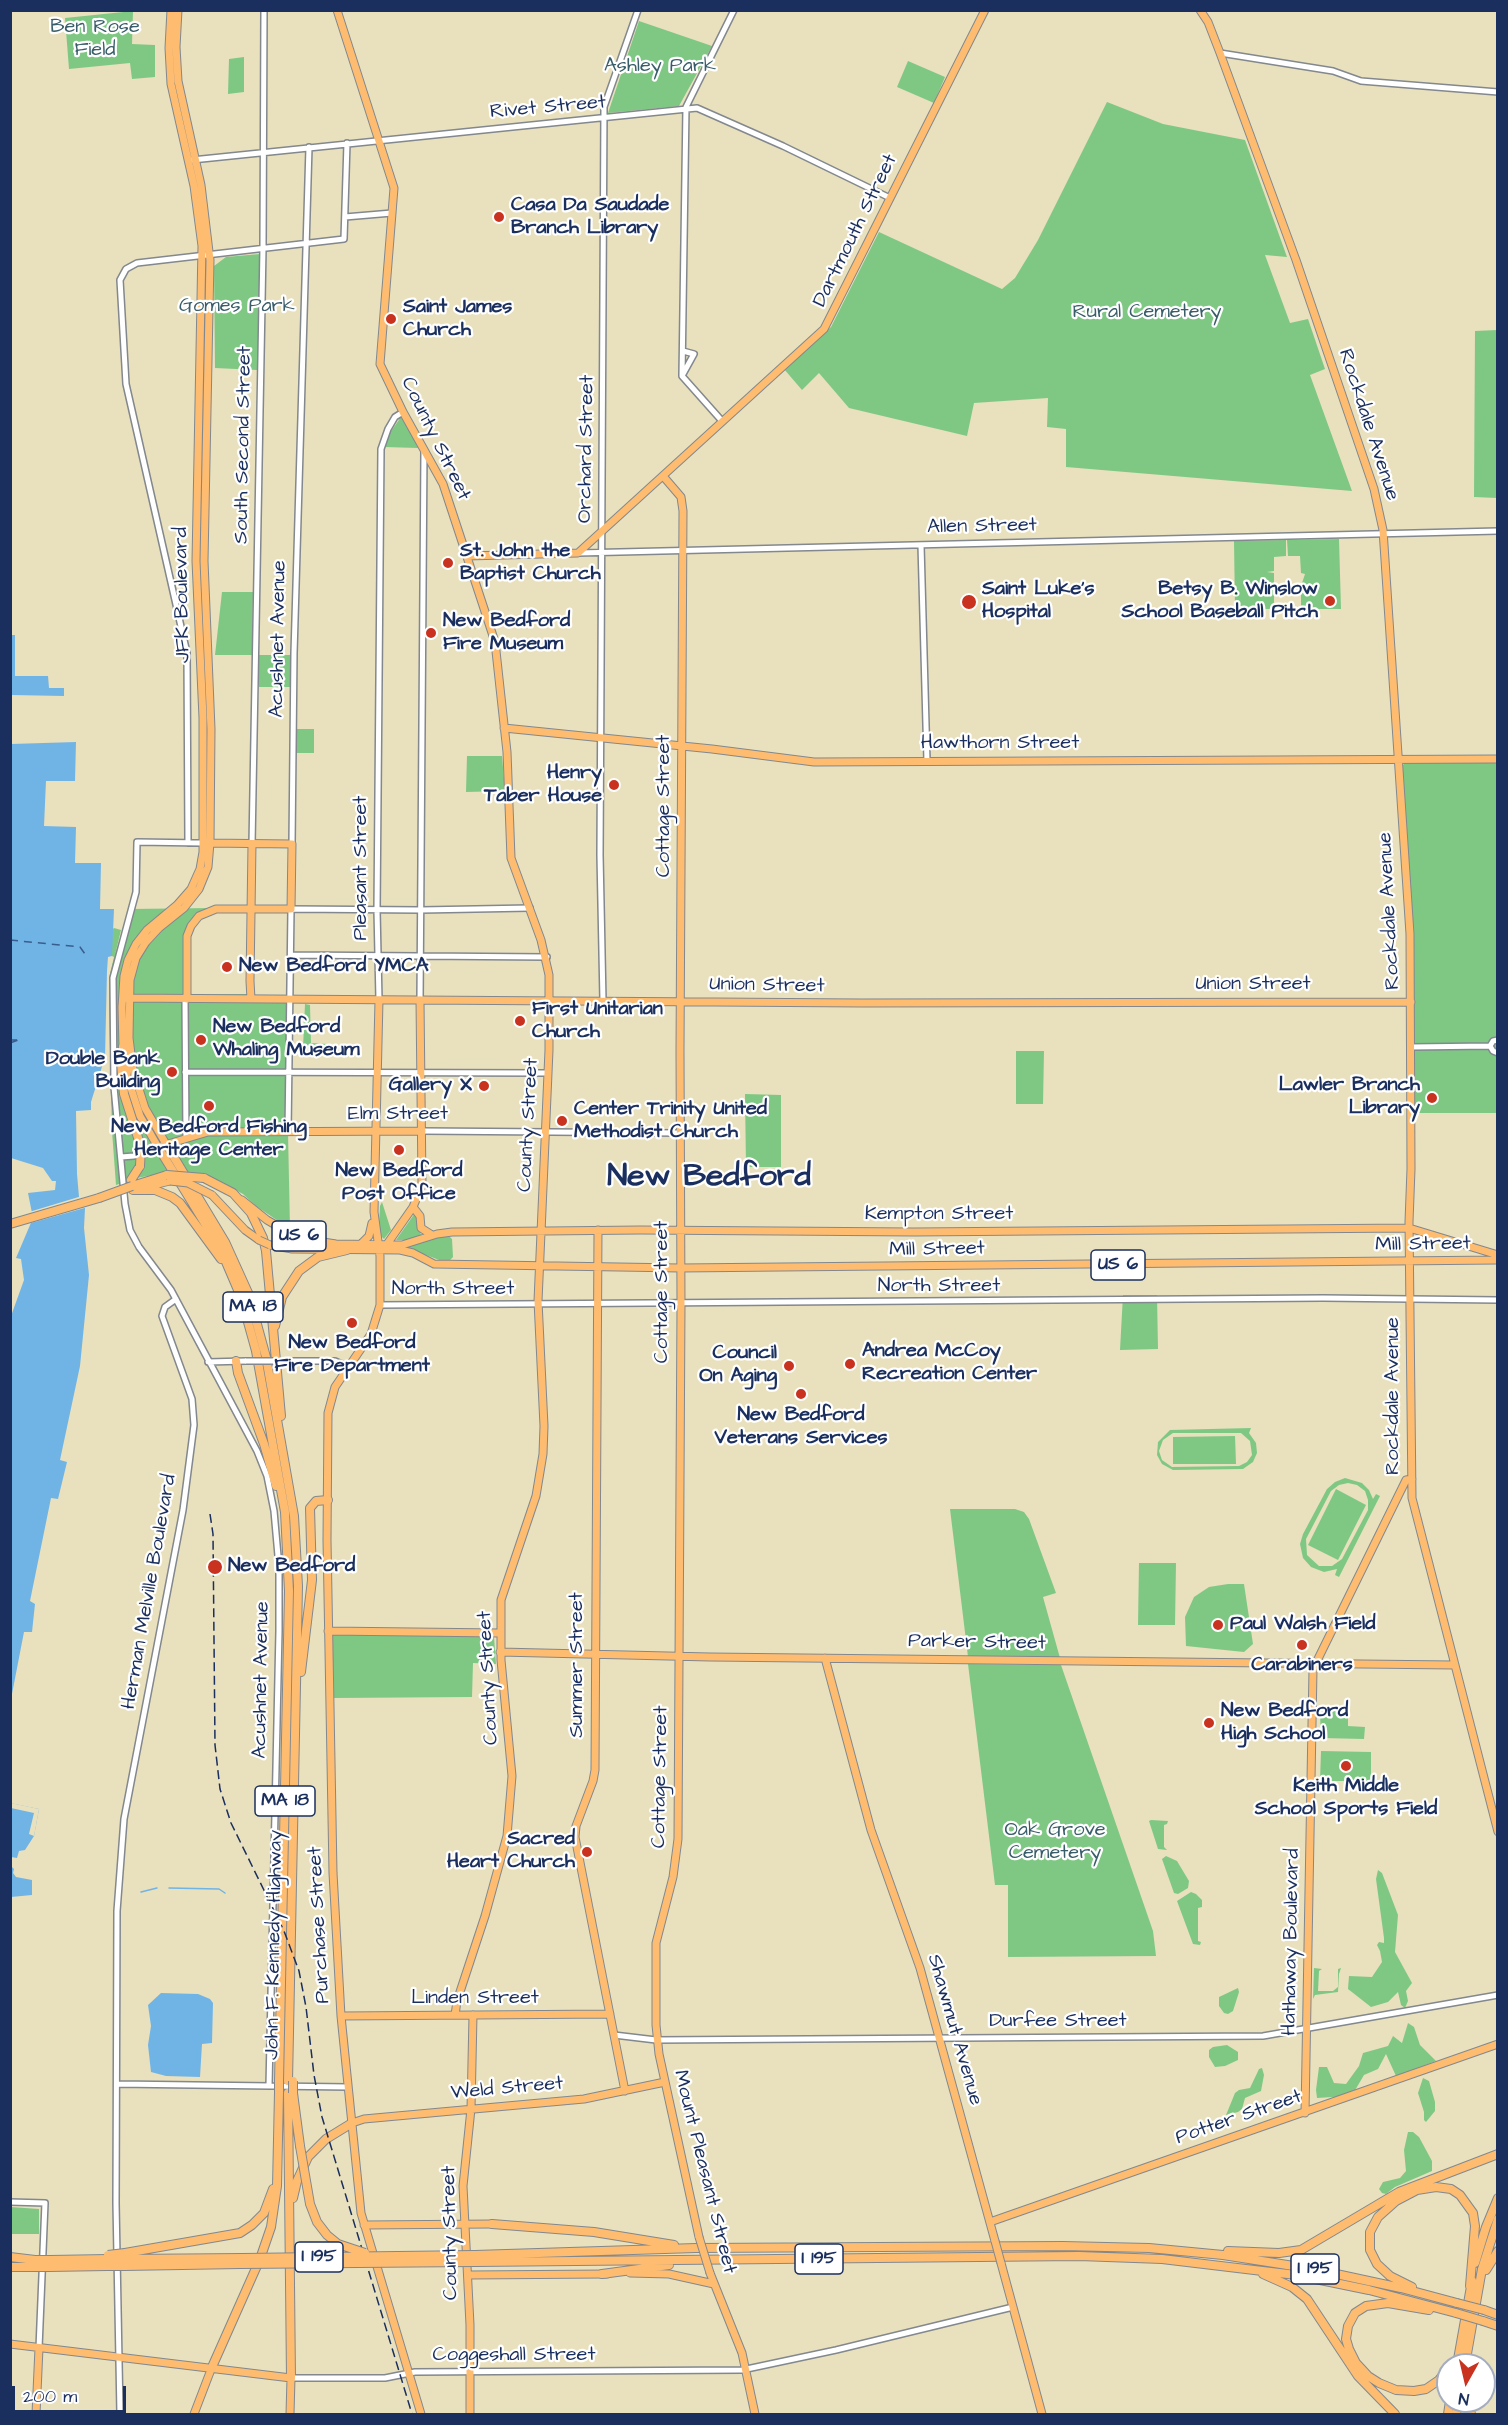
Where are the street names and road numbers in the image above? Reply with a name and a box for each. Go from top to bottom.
street label: Rivet Street [489,91,607,125]
street label: Dartmouth Street [809,151,903,311]
street label: South Second Street [230,346,258,544]
street label: Rockdale Avenue [1332,346,1404,504]
street label: County Street [395,373,475,505]
street label: Orchard Street [574,375,600,523]
street label: Allen Street [927,514,1037,540]
street label: JFK Boulevard [170,527,196,663]
street label: Acushnet Avenue [266,560,292,718]
street label: Hawthorn Street [921,732,1079,756]
street label: Cottage Street [653,735,677,877]
street label: Pleasant Street [350,796,374,940]
street label: Rockdale Avenue [1374,832,1406,990]
street label: Union Street [709,973,825,999]
street label: Union Street [1195,973,1311,997]
street label: County Street [514,1057,544,1193]
street label: Elm Street [348,1103,448,1127]
street label: Kempton Street [865,1203,1013,1227]
road number: US 6 [272,1221,326,1251]
street label: Cottage Street [651,1221,675,1363]
street label: Mill Street [1375,1232,1471,1258]
street label: Mill Street [889,1237,985,1263]
road number: US 6 [1091,1250,1145,1280]
street label: North Street [878,1275,1000,1299]
street label: North Street [392,1278,514,1302]
road number: MA 18 [223,1292,283,1322]
street label: Rockdale Avenue [1382,1317,1406,1475]
street label: Herman Melville Boulevard [118,1473,182,1711]
street label: Summer Street [566,1592,590,1738]
street label: Acushnet Avenue [249,1601,275,1759]
street label: County Street [474,1610,504,1746]
street label: Parker Street [908,1630,1046,1656]
street label: Cottage Street [648,1706,674,1848]
road number: MA 18 [255,1786,315,1816]
street label: John F. Kennedy Highway [261,1830,289,2060]
street label: Purchase Street [304,1846,336,2004]
street label: Hathaway Boulevard [1278,1848,1306,2036]
street label: Shawmut Avenue [921,1952,987,2108]
street label: Linden Street [411,1987,539,2011]
street label: Durfee Street [989,2010,1127,2034]
street label: Mount Pleasant Street [667,2068,741,2276]
street label: Weld Street [450,2072,564,2106]
street label: Potter Street [1173,2085,1305,2151]
street label: County Street [438,2166,464,2300]
road number: I 195 [295,2242,343,2272]
road number: I 195 [795,2244,843,2274]
road number: I 195 [1291,2254,1339,2284]
street label: Coggeshall Street [433,2344,595,2368]

